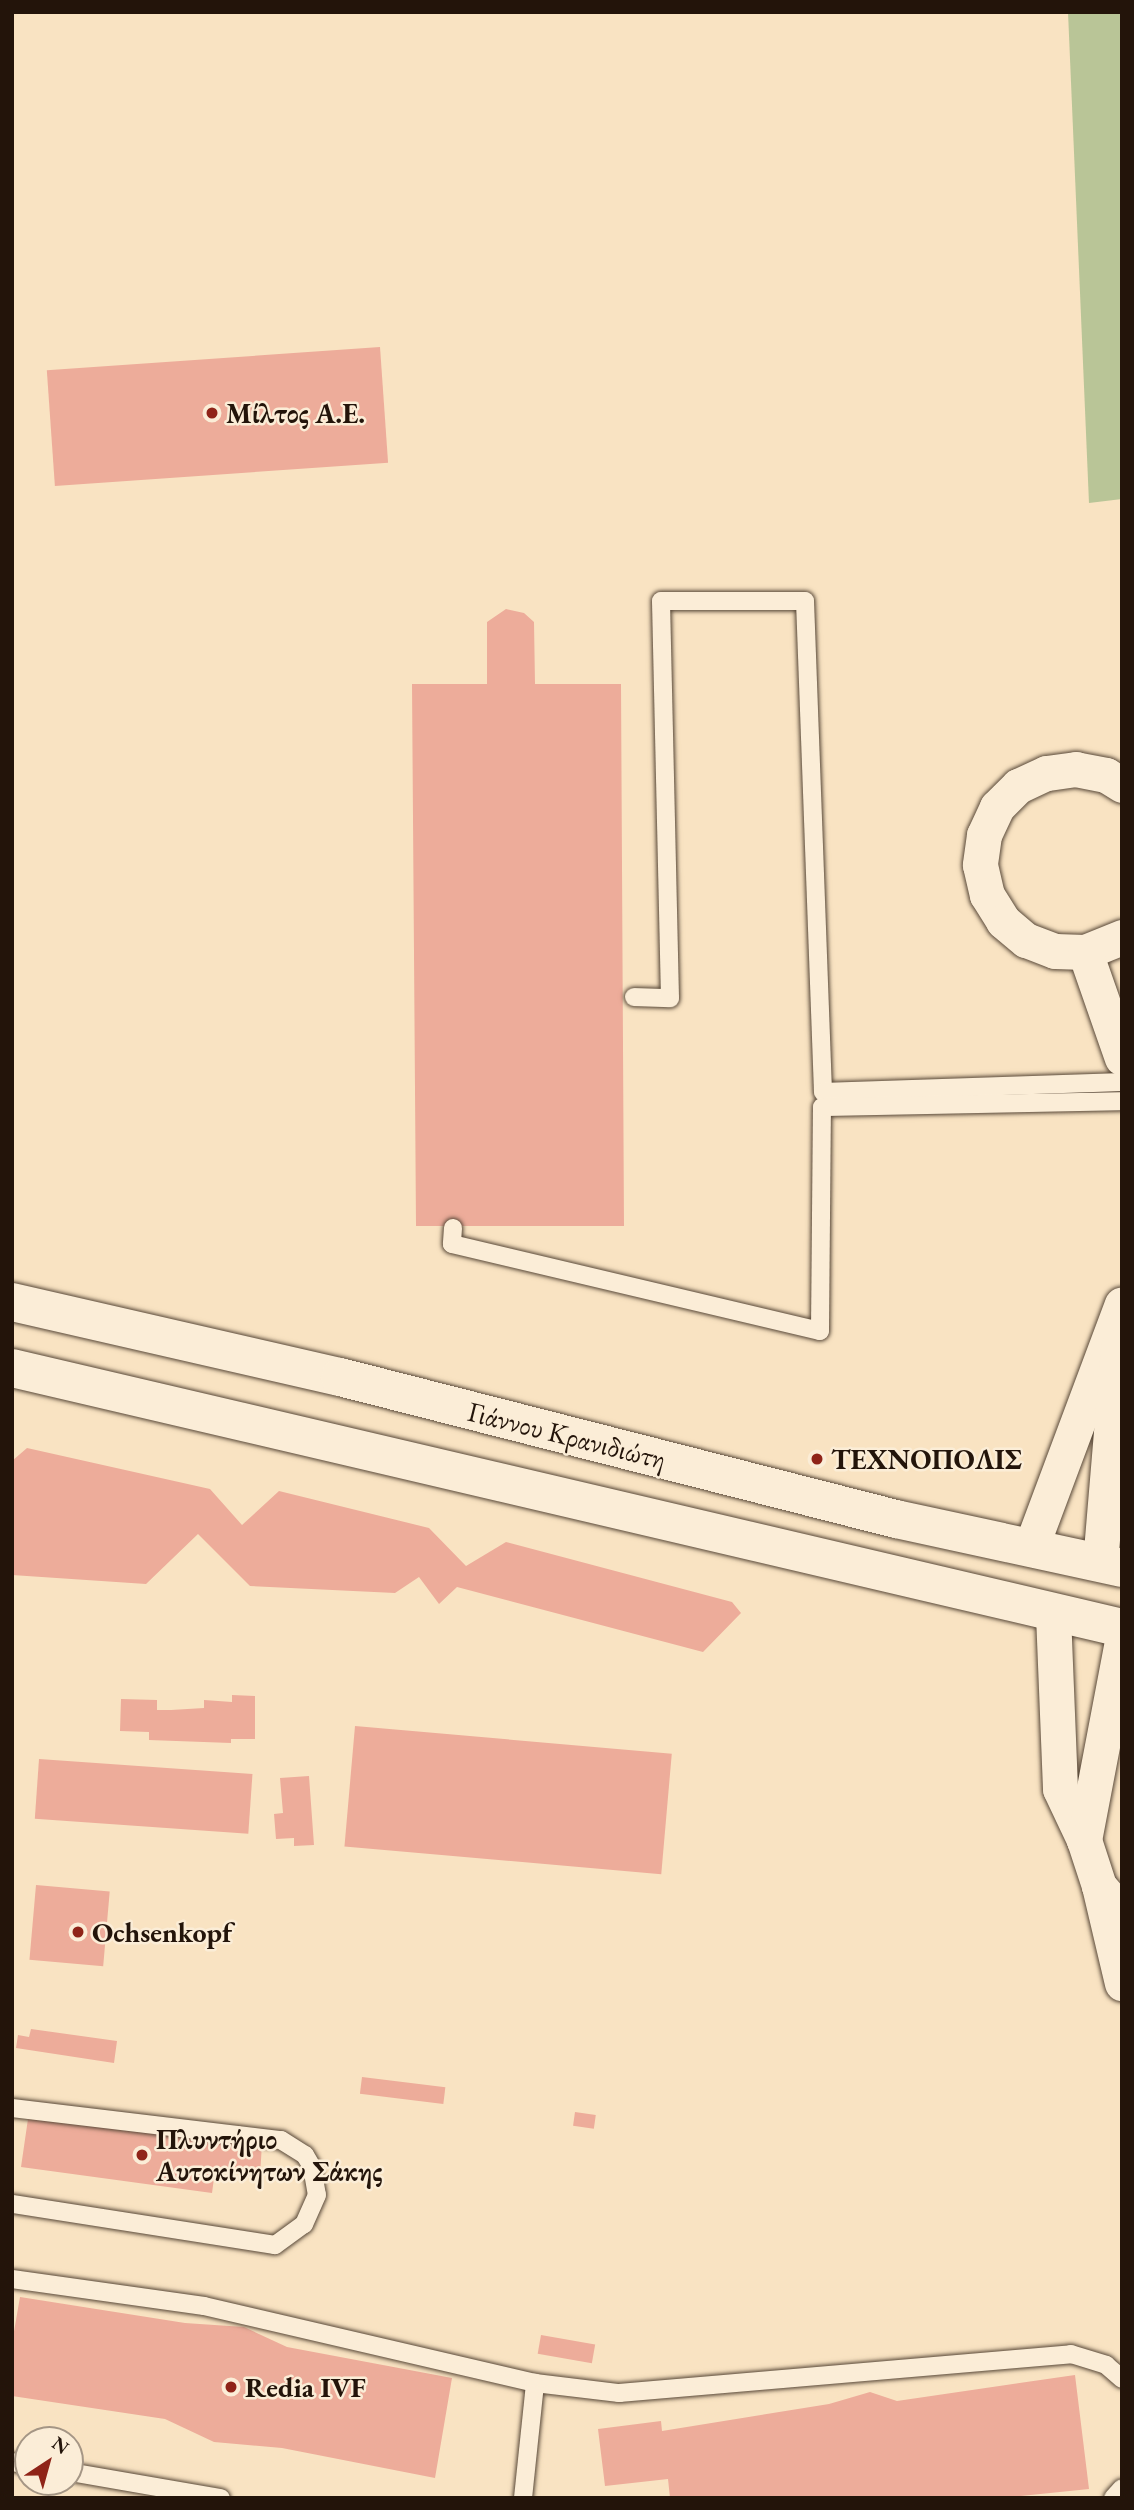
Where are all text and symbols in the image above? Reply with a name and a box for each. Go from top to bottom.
place label: Μίλτος Α.Ε. [226,396,365,430]
marker: Μίλτος Α.Ε. [204,405,220,421]
street label: Γιάννου Κρανιδιώτη [465,1394,669,1476]
place label: ΤΕΧΝΟΠΟΛΙΣ [831,1442,1022,1476]
marker: ΤΕΧΝΟΠΟΛΙΣ [809,1451,825,1467]
place label: Ochsenkopf [92,1915,232,1949]
marker: Ochsenkopf [70,1924,86,1940]
place label: Πλυντήριο Αυτοκίνητων Σάκης [156,2122,382,2188]
marker: Πλυντήριο Αυτοκίνητων Σάκης [134,2147,150,2163]
place label: Redia IVF [245,2370,366,2404]
marker: Redia IVF [223,2379,239,2395]
north arrow [14,2426,84,2496]
text: N [47,2431,74,2460]

